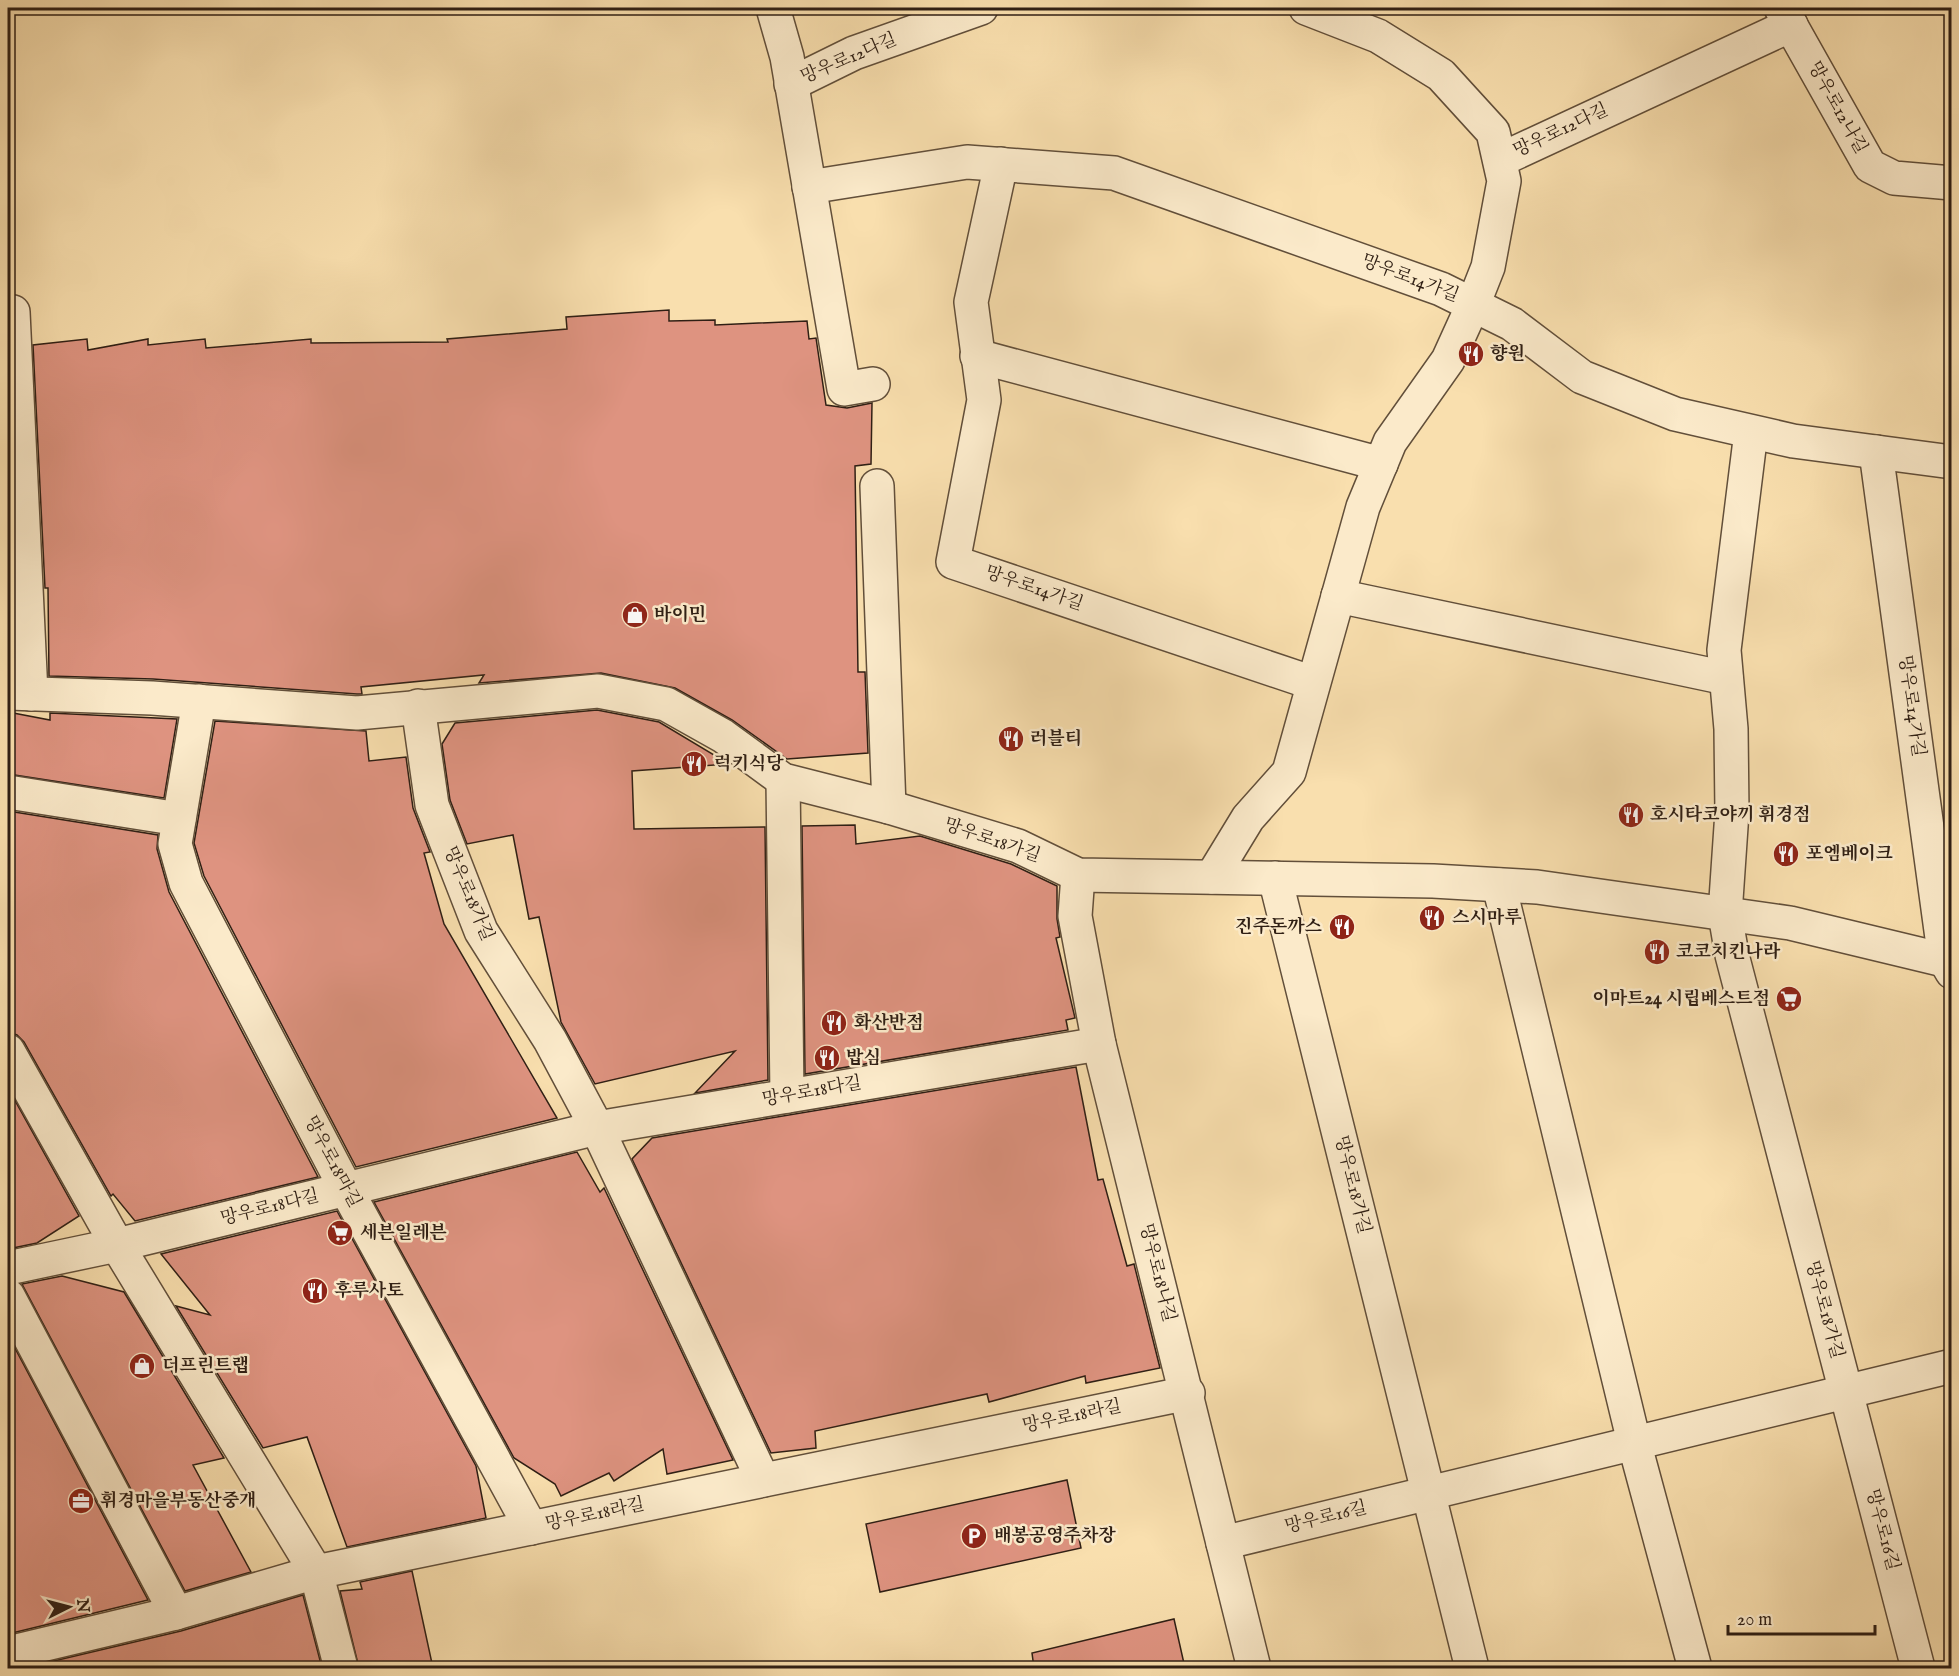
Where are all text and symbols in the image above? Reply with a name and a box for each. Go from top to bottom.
street label: 망우로12다길 [798,28,900,90]
street label: 망우로12나길 [1802,58,1872,158]
street label: 망우로12다길 [1510,99,1612,163]
street label: 망우로14가길 [1358,250,1462,308]
restaurant icon: 향원 [1456,339,1486,369]
place label: 향원 [1490,343,1525,366]
street label: 망우로14가길 [982,561,1086,617]
shop icon: 바이민 [620,600,650,630]
place label: 바이민 [654,604,706,627]
street label: 망우로14가길 [1892,654,1930,758]
restaurant icon: 러블티 [996,724,1026,754]
place label: 러블티 [1030,728,1082,751]
restaurant icon: 럭키식당 [679,749,709,779]
place label: 럭키식당 [714,753,784,776]
restaurant icon: 호시타코야끼 휘경점 [1616,800,1646,830]
place label: 호시타코야끼 휘경점 [1650,804,1810,827]
street label: 망우로18가길 [941,814,1043,868]
restaurant icon: 포엠베이크 [1771,839,1801,869]
street label: 망우로18가길 [438,843,498,945]
place label: 포엠베이크 [1806,843,1894,866]
restaurant icon: 스시마루 [1417,903,1447,933]
place label: 스시마루 [1452,907,1522,930]
restaurant icon: 진주돈까스 [1327,912,1357,942]
place label: 진주돈까스 [1235,916,1323,939]
restaurant icon: 코코치킨나라 [1642,937,1672,967]
place label: 코코치킨나라 [1676,941,1781,964]
supermarket icon: 이마트24 시립베스트점 [1774,984,1804,1014]
place label: 이마트24 시립베스트점 [1592,988,1770,1011]
restaurant icon: 화산반점 [819,1008,849,1038]
place label: 화산반점 [854,1012,924,1035]
restaurant icon: 밥심 [812,1043,842,1073]
place label: 밥심 [846,1047,881,1070]
street label: 망우로18다길 [760,1072,864,1112]
street label: 망우로18마길 [298,1112,366,1212]
street label: 망우로18가길 [1329,1133,1375,1237]
street label: 망우로18다길 [218,1185,322,1231]
supermarket icon: 세븐일레븐 [325,1218,355,1248]
street label: 망우로18나길 [1134,1221,1180,1325]
place label: 세븐일레븐 [360,1222,447,1245]
street label: 망우로18가길 [1800,1258,1848,1362]
restaurant icon: 후루사토 [300,1276,330,1306]
place label: 후루사토 [334,1280,404,1303]
shop icon: 더프린트랩 [127,1351,157,1381]
place label: 더프린트랩 [162,1355,249,1378]
street label: 망우로18라길 [1020,1395,1124,1439]
office icon: 휘경마을부동산중개 [66,1486,96,1516]
street label: 망우로16길 [1860,1487,1904,1573]
place label: 휘경마을부동산중개 [100,1490,257,1513]
street label: 망우로18라길 [543,1493,647,1537]
street label: 망우로16길 [1283,1497,1369,1539]
parking icon: 배봉공영주차장 [959,1521,989,1551]
place label: 배봉공영주차장 [994,1525,1116,1548]
north arrow [39,1577,99,1637]
text: N [71,1597,93,1614]
scale bar [1728,1598,1875,1636]
text: 20 m [1737,1609,1772,1632]

